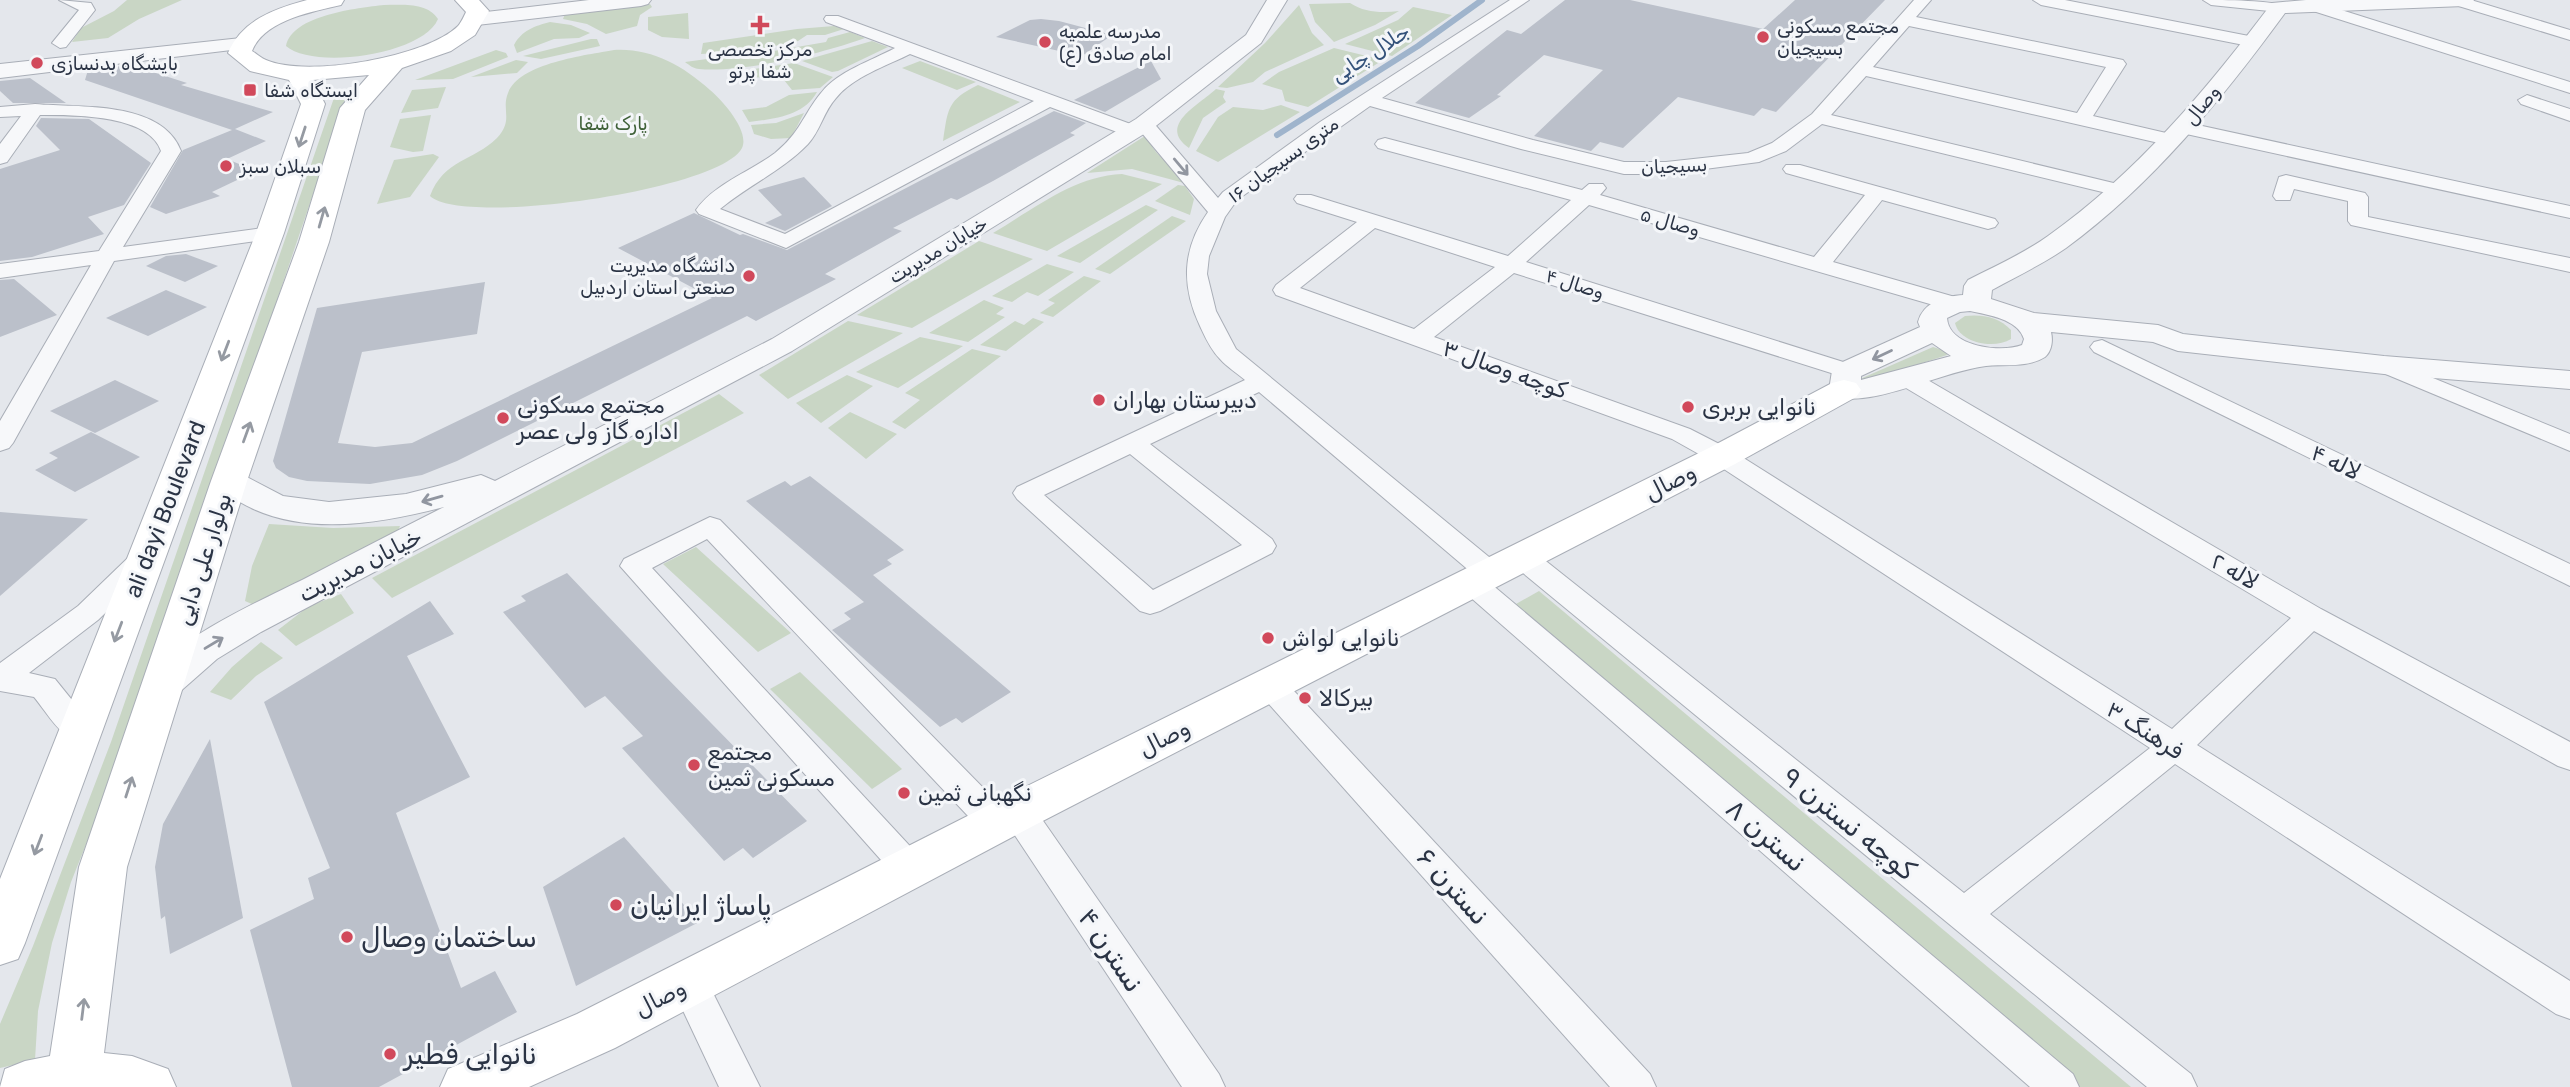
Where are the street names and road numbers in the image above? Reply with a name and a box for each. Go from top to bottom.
street label: وصال [2179,80,2225,130]
street label: ۱۶ متری بسیجیان [1223,112,1343,208]
street label: بسیجیان [1640,153,1708,179]
street label: وصال ۵ [1637,203,1703,241]
street label: خیابان مدیریت [884,212,992,288]
street label: وصال ۴ [1543,264,1607,304]
street label: کوچه وصال ۳ [1439,334,1572,405]
street label: ali dayi Boulevard [118,417,212,601]
street label: لاله ۴ [2307,438,2365,486]
street label: وصال [1640,457,1700,507]
street label: بولوار علی دایی [168,489,238,629]
street label: خیابان مدیریت [294,522,426,608]
street label: لاله ۲ [2206,546,2264,596]
street label: فرهنگ ۳ [2101,695,2189,765]
street label: وصال [1134,713,1194,763]
street label: کوچه نسترن ۹ [1776,759,1923,887]
street label: نسترن ۸ [1719,791,1813,879]
street label: نسترن ۶ [1410,840,1496,932]
street label: نسترن ۴ [1071,902,1151,998]
street label: وصال [630,973,690,1023]

